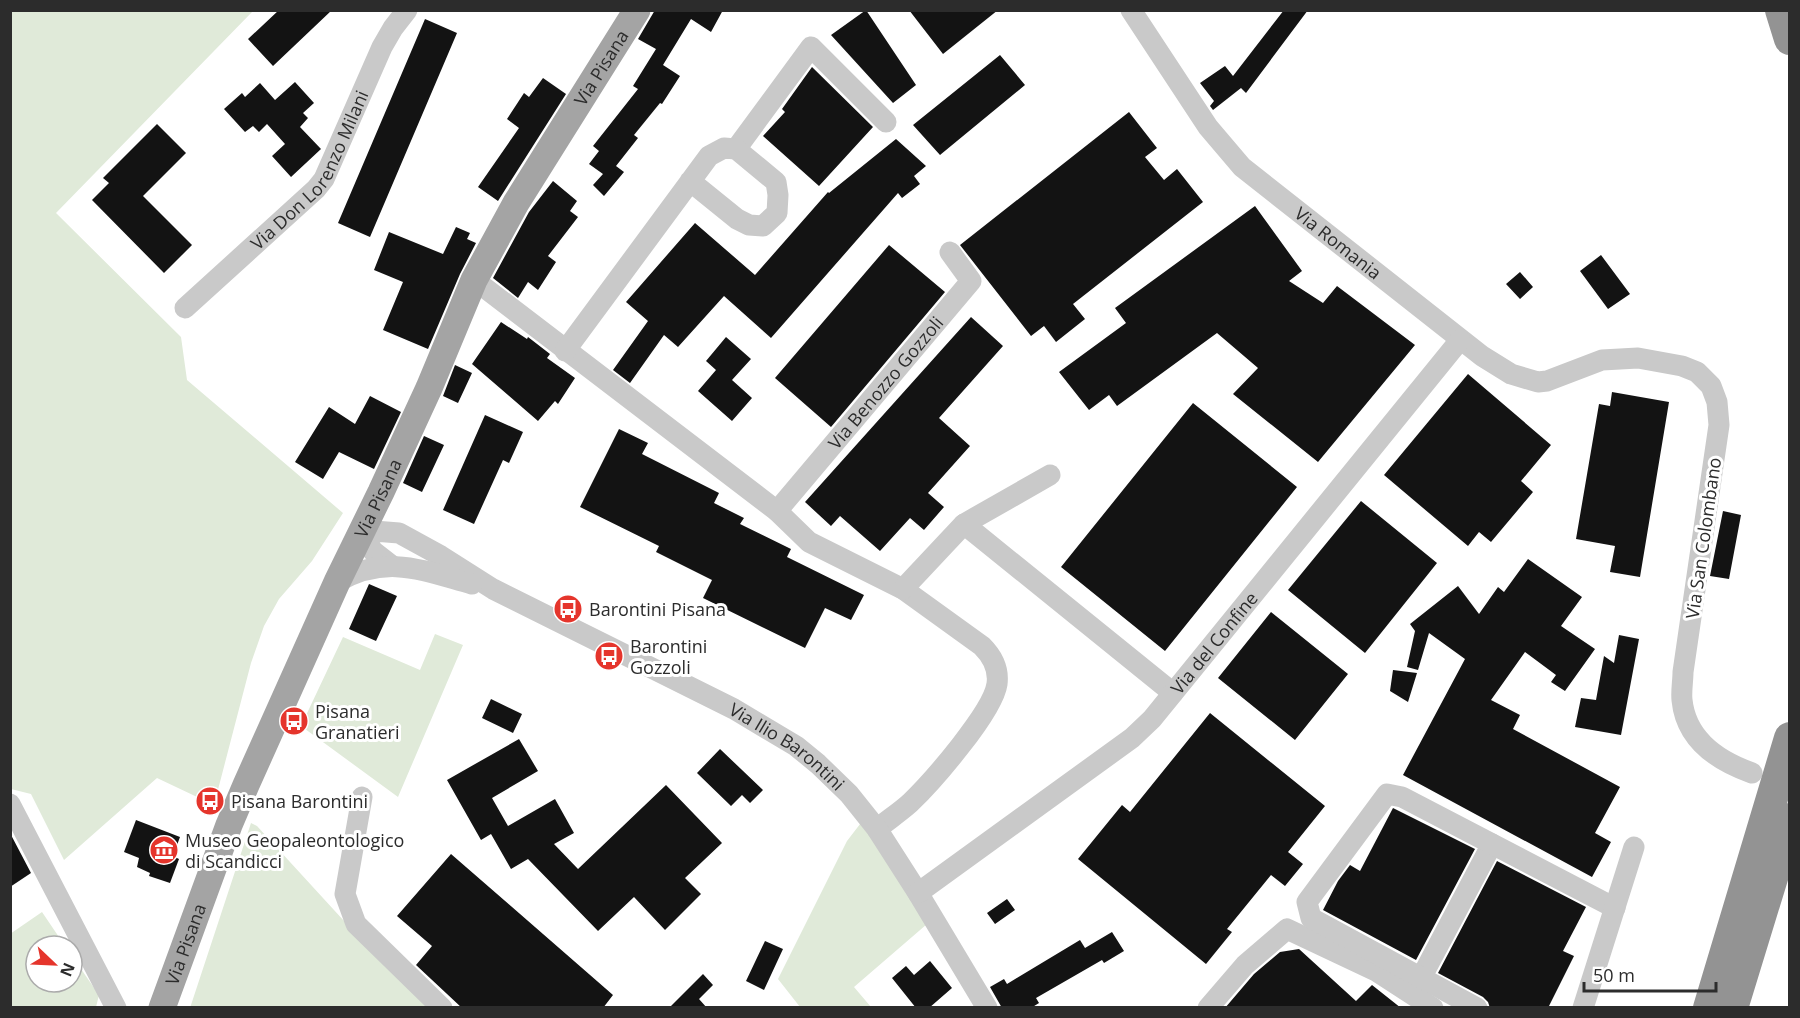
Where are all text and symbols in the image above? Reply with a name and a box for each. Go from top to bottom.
street label: Via Pisana [568,25,634,110]
street label: Via Don Lorenzo Milani [245,86,374,255]
street label: Via Romania [1290,201,1387,284]
street label: Via Benozzo Gozzoli [822,311,948,454]
street label: Via Pisana [348,455,407,542]
street label: Via San Colombano [1680,456,1726,620]
street label: Via del Confine [1165,587,1263,699]
bus stop icon: Barontini Pisana [552,593,584,625]
place label: Barontini Pisana [589,597,726,621]
place label: Barontini Gozzoli [630,634,707,679]
bus stop icon: Barontini Gozzoli [593,640,625,672]
street label: Via Ilio Barontini [725,697,850,796]
place label: Pisana Granatieri [315,699,399,744]
bus stop icon: Pisana Granatieri [278,705,310,737]
bus stop icon: Pisana Barontini [194,785,226,817]
place label: Pisana Barontini [231,789,368,813]
place label: Museo Geopaleontologico di Scandicci [185,828,404,873]
museum icon: Museo Geopaleontologico di Scandicci [148,834,180,866]
street label: Via Pisana [159,900,211,988]
north arrow [24,934,84,994]
scale bar [1584,955,1716,993]
text: N [55,960,80,980]
text: 50 m [1593,963,1635,987]

